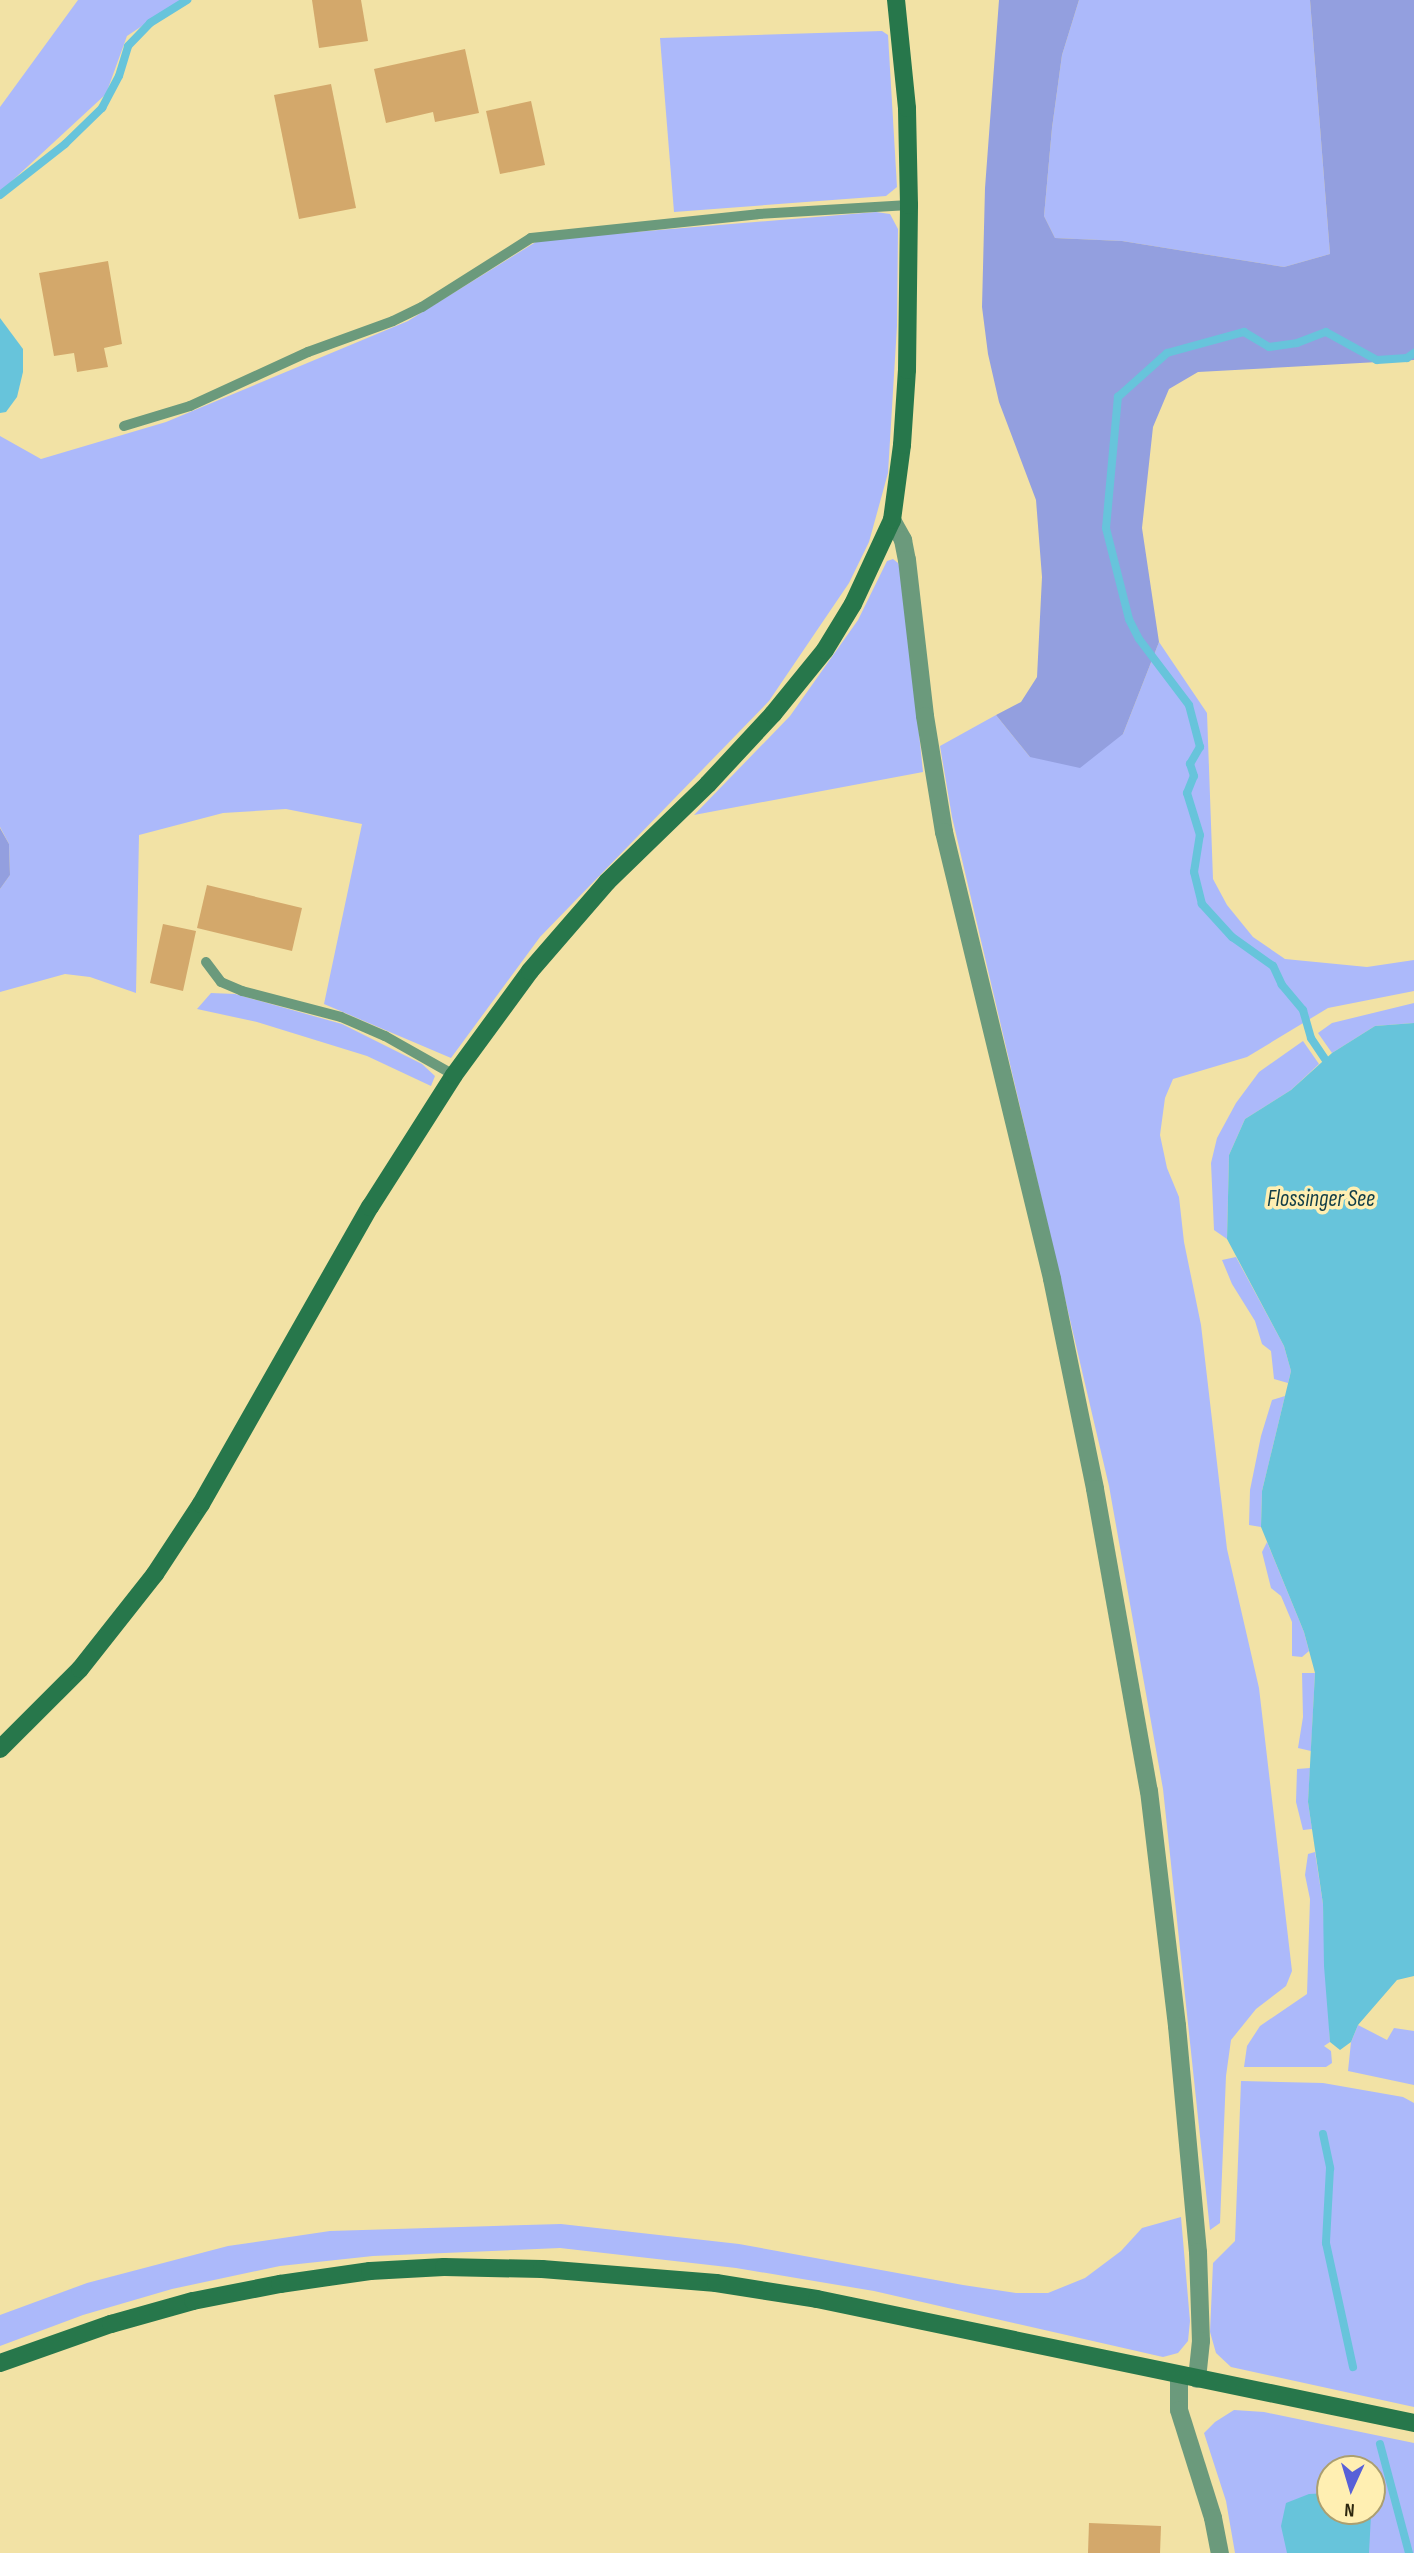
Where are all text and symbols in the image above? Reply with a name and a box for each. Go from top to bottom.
water label: Flossinger See [1267,1185,1375,1213]
north arrow [1316,2455,1386,2525]
text: N [1344,2498,1356,2521]

